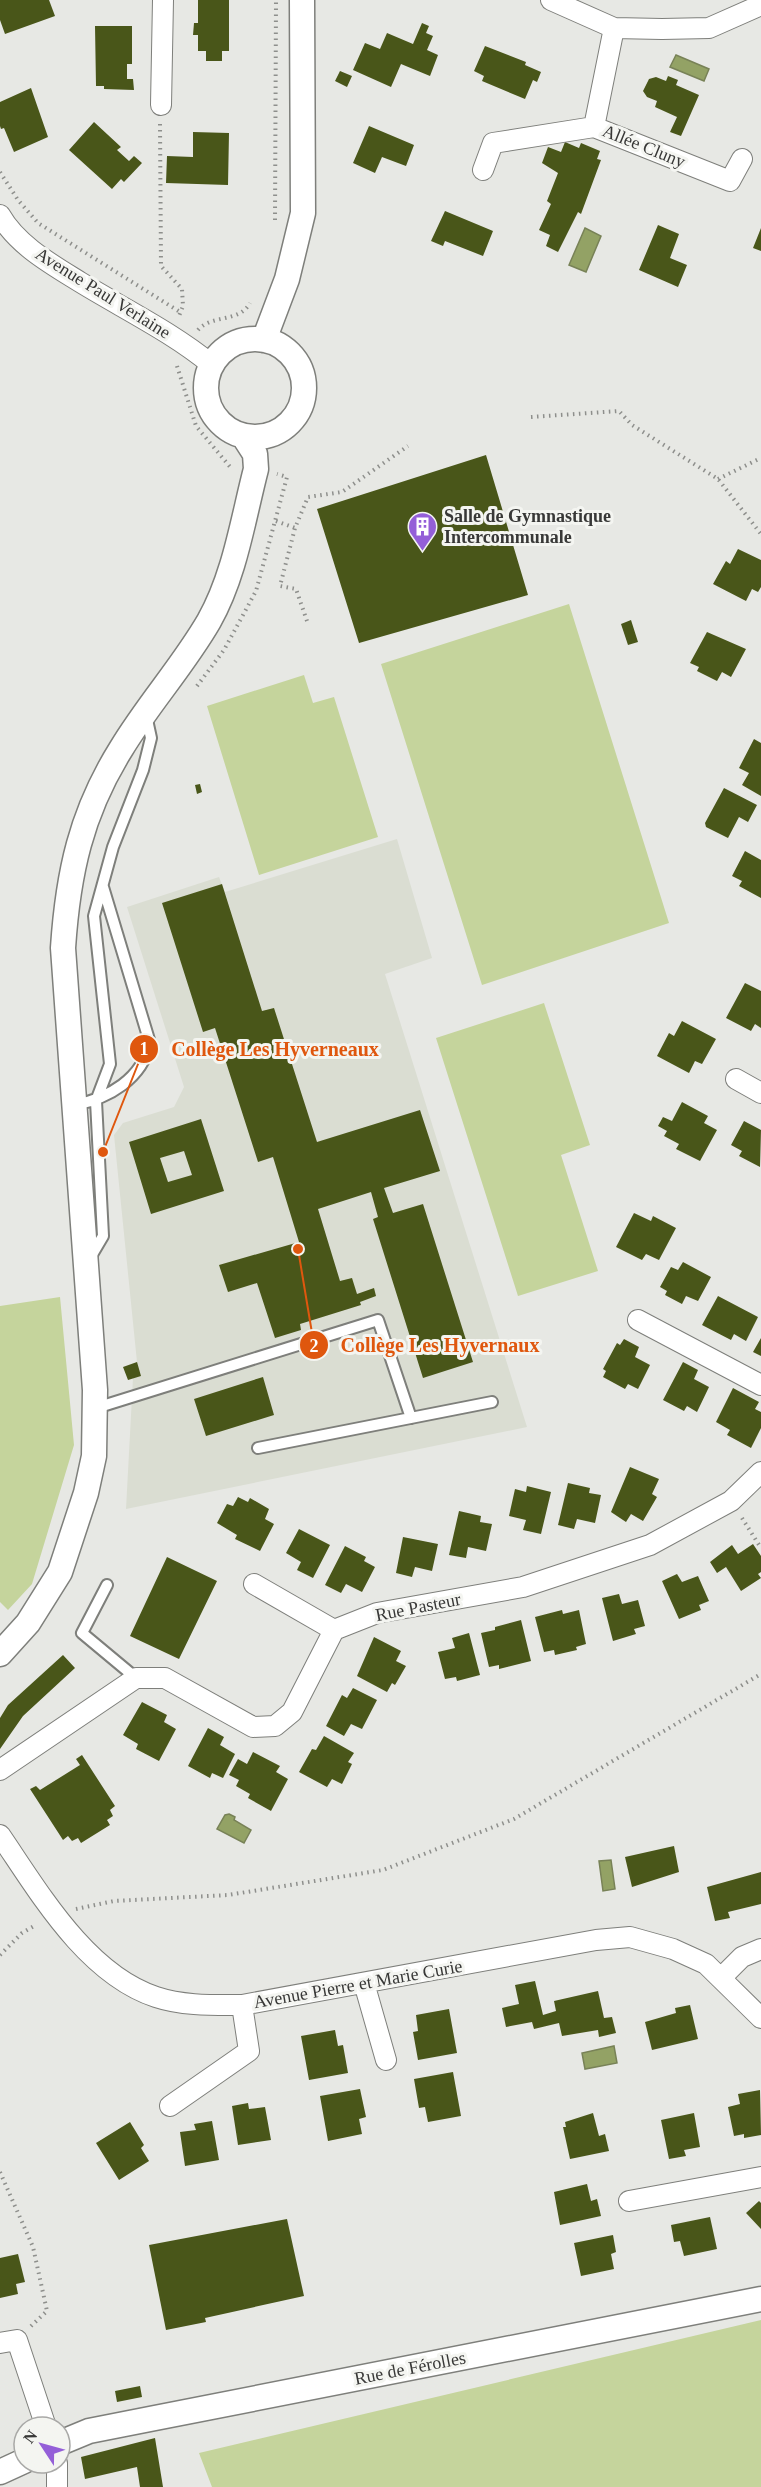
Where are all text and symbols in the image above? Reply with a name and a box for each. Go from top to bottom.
street label: Allée Cluny [600,120,688,172]
street label: Avenue Paul Verlaine [32,243,174,343]
place label: Salle de Gymnastique Intercommunale [444,506,611,547]
building icon: Salle de Gymnastique Intercommunale [407,510,439,552]
callout: Collège Les Hyverneaux [129,1030,391,1068]
text: Collège Les Hyverneaux [171,1038,379,1061]
text: 1 [140,1039,149,1059]
callout: Collège Les Hyvernaux [299,1326,551,1364]
text: Collège Les Hyvernaux [341,1334,539,1357]
text: 2 [310,1336,319,1356]
street label: Rue Pasteur [374,1589,462,1625]
street label: Avenue Pierre et Marie Curie [252,1956,464,2012]
street label: Rue de Férolles [353,2347,467,2389]
north arrow [12,2415,72,2475]
text: N [20,2426,41,2446]

